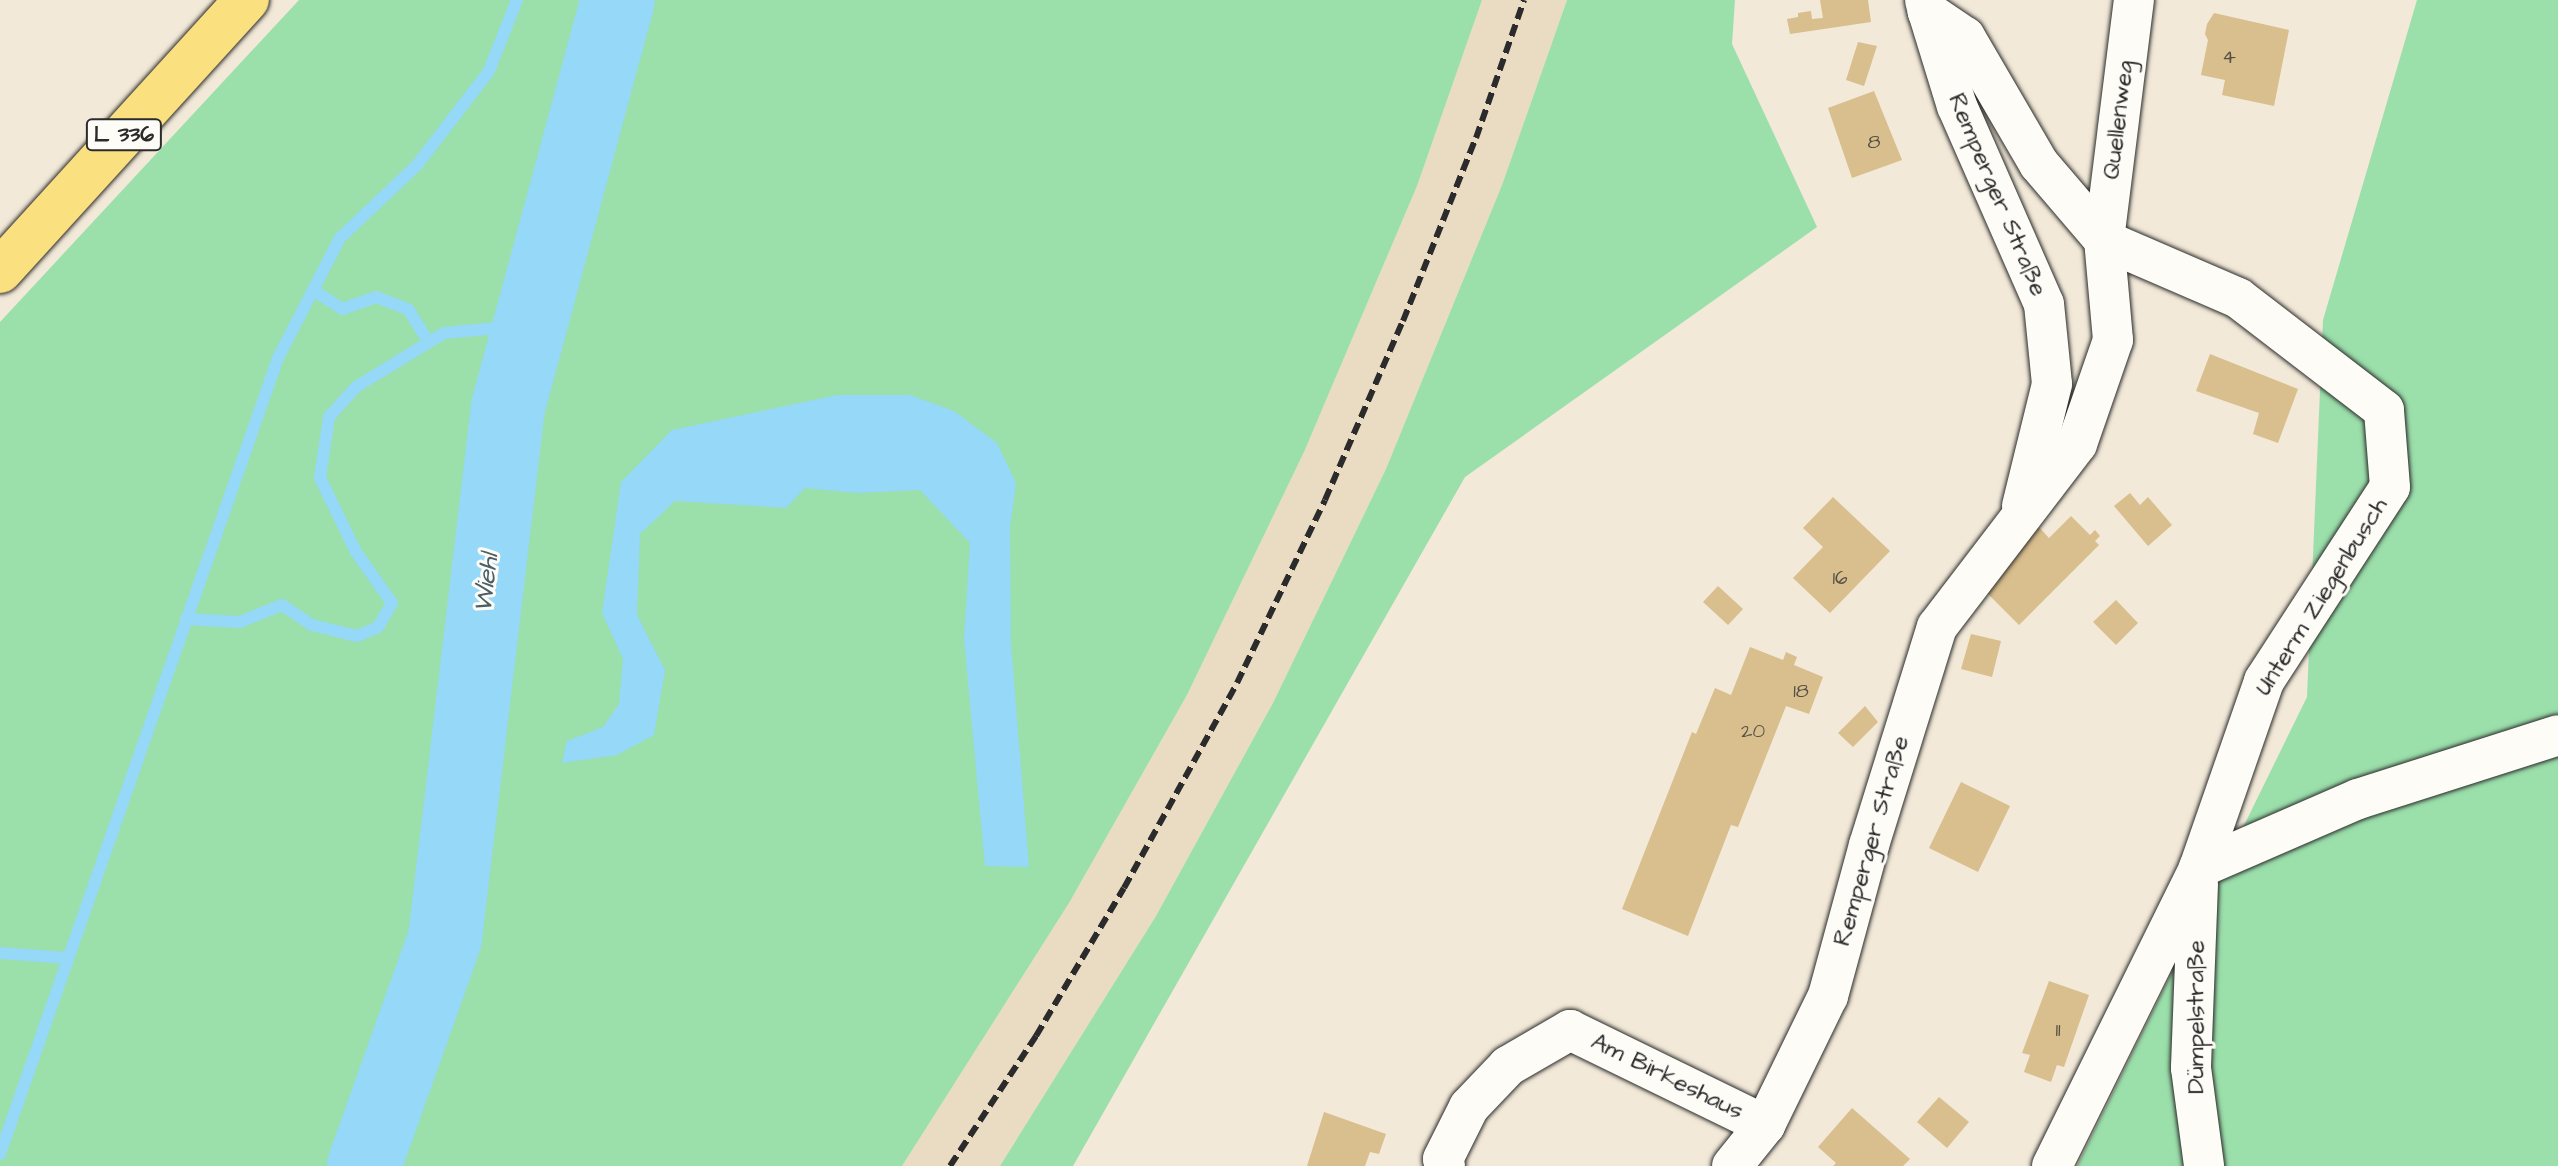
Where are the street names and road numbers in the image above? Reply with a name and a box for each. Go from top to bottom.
street label: Quellenweg [2097,59,2141,181]
street label: Remperger Straße [1941,89,2053,301]
road number: L 336 [84,117,164,153]
street label: Unterm Ziegenbusch [2250,493,2394,701]
street label: Remperger Straße [1828,733,1916,949]
street label: Dümpelstraße [2183,940,2211,1094]
street label: Am Birkeshaus [1586,1028,1748,1126]

